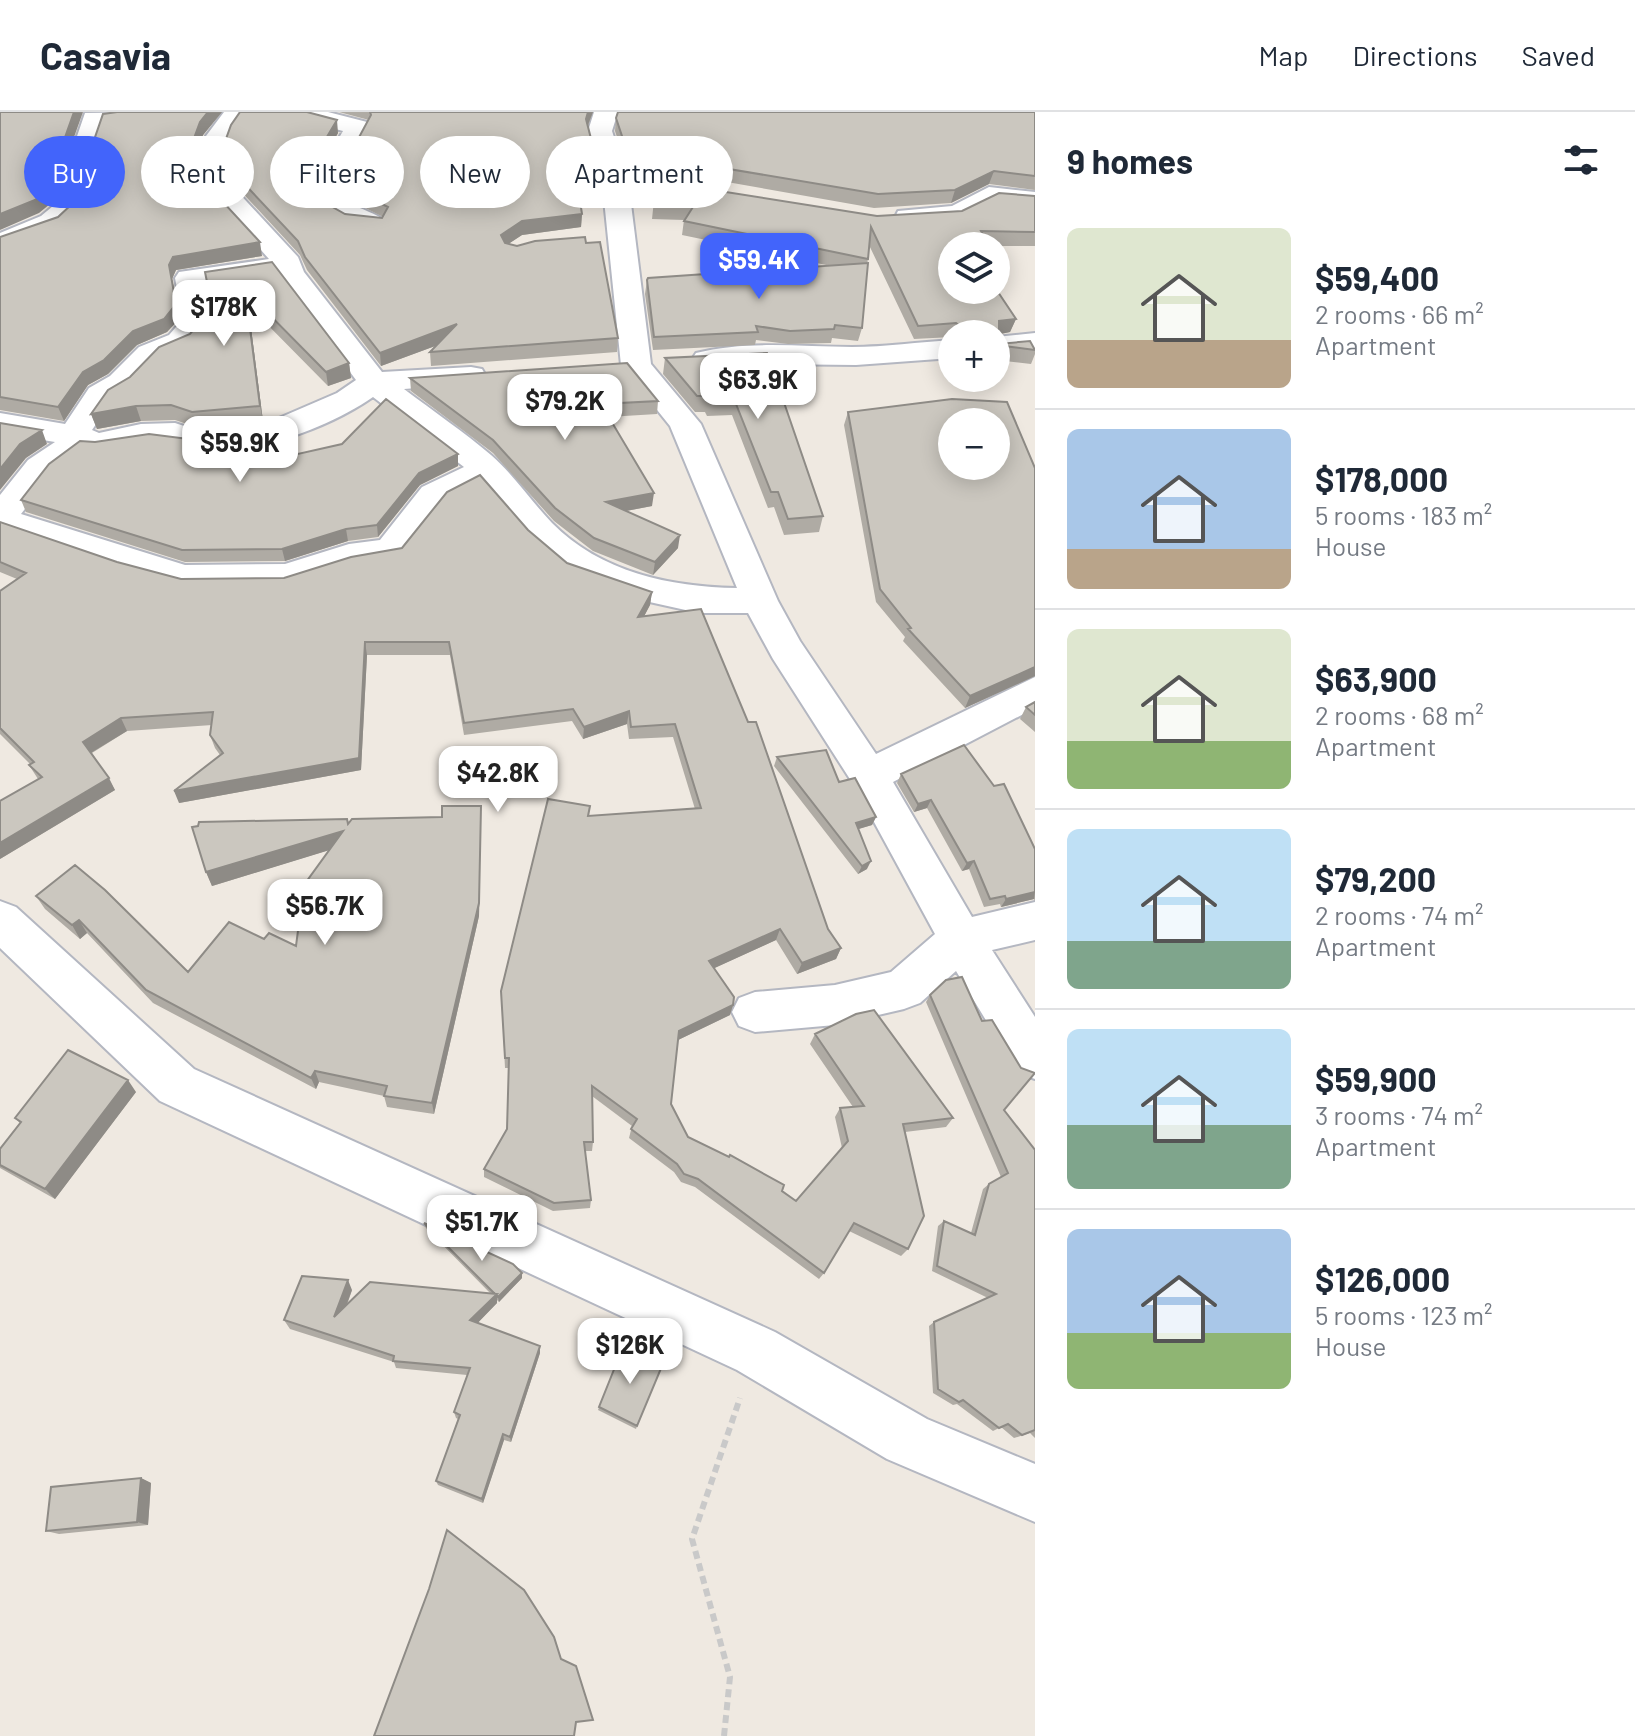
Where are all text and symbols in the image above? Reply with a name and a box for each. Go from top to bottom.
text: Casavia [40,32,171,78]
text: Map [1259,38,1308,72]
text: Directions [1352,38,1478,72]
text: Saved [1522,38,1595,72]
chip: Buy [24,136,125,208]
chip: Rent [141,136,254,208]
chip: Filters [270,136,404,208]
chip: New [420,136,530,208]
chip: Apartment [546,136,733,208]
icon: filters [1559,138,1603,182]
text: 9 homes [1067,140,1193,181]
map controls [938,232,1010,480]
button: layers [938,232,1010,304]
pin: $59.4K [694,233,824,301]
text: $59.4K [718,243,800,274]
text: $59,400 [1315,257,1439,298]
icon: home [1131,260,1227,356]
pin: $178K [168,280,280,348]
text: $178K [190,290,258,321]
text: 2 rooms · 66 m² [1315,298,1484,329]
button: + [938,320,1010,392]
text: Apartment [1315,329,1436,360]
pin: $63.9K [693,353,823,421]
text: $63.9K [718,363,798,394]
pin: $79.2K [500,374,630,442]
text: $79.2K [525,384,605,415]
button: − [938,408,1010,480]
pin: $59.9K [175,416,305,484]
text: $59.9K [200,426,280,457]
text: $178,000 [1315,458,1448,499]
icon: home [1131,461,1227,557]
text: 5 rooms · 183 m² [1315,499,1492,530]
text: House [1315,530,1386,561]
text: $63,900 [1315,658,1437,699]
icon: home [1131,661,1227,757]
text: 2 rooms · 68 m² [1315,699,1484,730]
text: Apartment [1315,730,1436,761]
pin: $42.8K [433,746,563,814]
text: $42.8K [457,756,539,787]
text: $79,200 [1315,858,1436,899]
icon: home [1131,861,1227,957]
pin: $56.7K [260,879,390,947]
text: $56.7K [285,889,365,920]
text: 2 rooms · 74 m² [1315,899,1483,930]
text: Apartment [1315,930,1436,961]
text: $59,900 [1315,1058,1437,1099]
icon: home [1131,1061,1227,1157]
text: 3 rooms · 74 m² [1315,1099,1483,1130]
text: Apartment [1315,1130,1436,1161]
pin: $51.7K [417,1195,547,1263]
text: $51.7K [445,1205,519,1236]
text: $126,000 [1315,1258,1450,1299]
icon: home [1131,1261,1227,1357]
text: 5 rooms · 123 m² [1315,1299,1493,1330]
pin: $126K [574,1318,686,1386]
text: $126K [596,1328,664,1359]
text: House [1315,1330,1386,1361]

